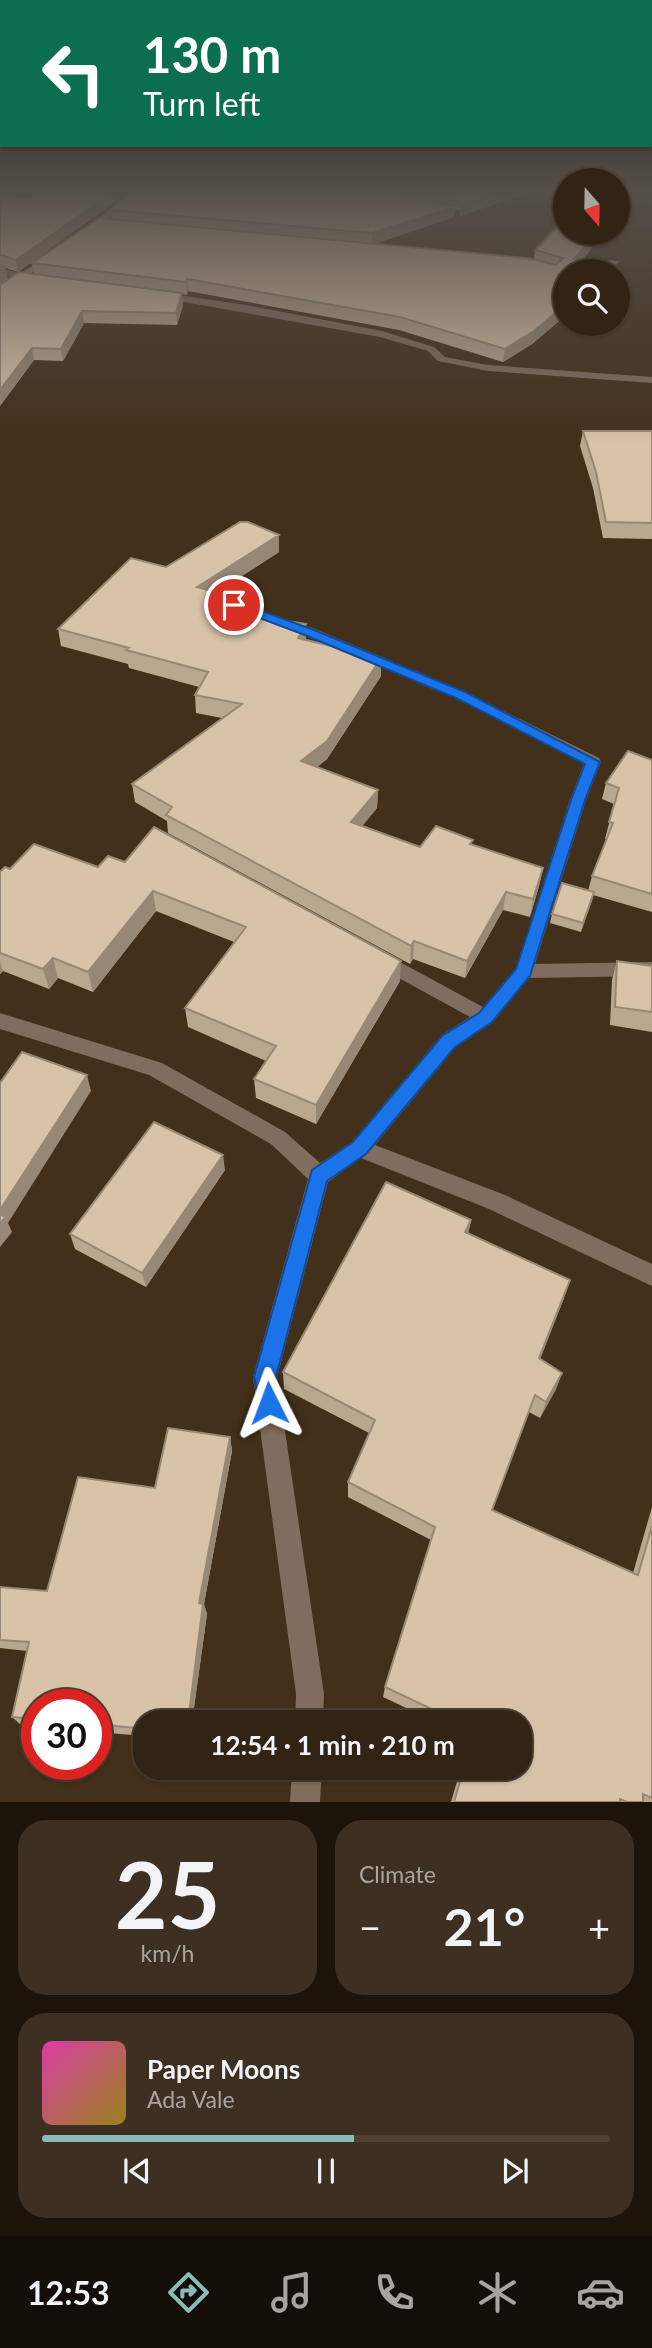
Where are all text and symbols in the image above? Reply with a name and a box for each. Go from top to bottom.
text: 130 m [143,25,281,83]
icon: left [28,28,119,119]
text: Turn left [143,84,260,123]
north arrow [553,168,630,245]
map controls [553,168,630,336]
button: search [553,259,630,336]
pin [204,575,264,635]
icon: arrive [215,586,253,624]
position arrow [232,1366,306,1440]
speed limit sign: 30 [21,1689,112,1780]
text: 12:54 · 1 min · 210 m [210,1729,455,1761]
text: 25 [115,1839,220,1948]
text: Climate [359,1860,436,1888]
text: 21° [444,1895,525,1957]
text: − [359,1904,381,1950]
text: + [588,1904,610,1950]
text: km/h [141,1939,194,1967]
text: Paper Moons [147,2053,300,2085]
text: Ada Vale [147,2085,235,2113]
icon: previous [118,2152,156,2190]
icon: pause [307,2152,345,2190]
icon: next [496,2152,534,2190]
icon: directions [164,2268,213,2317]
icon: music [267,2268,316,2317]
icon: phone [370,2268,419,2317]
icon: climate [473,2268,522,2317]
icon: car [576,2268,625,2317]
text: 12:53 [27,2273,110,2312]

